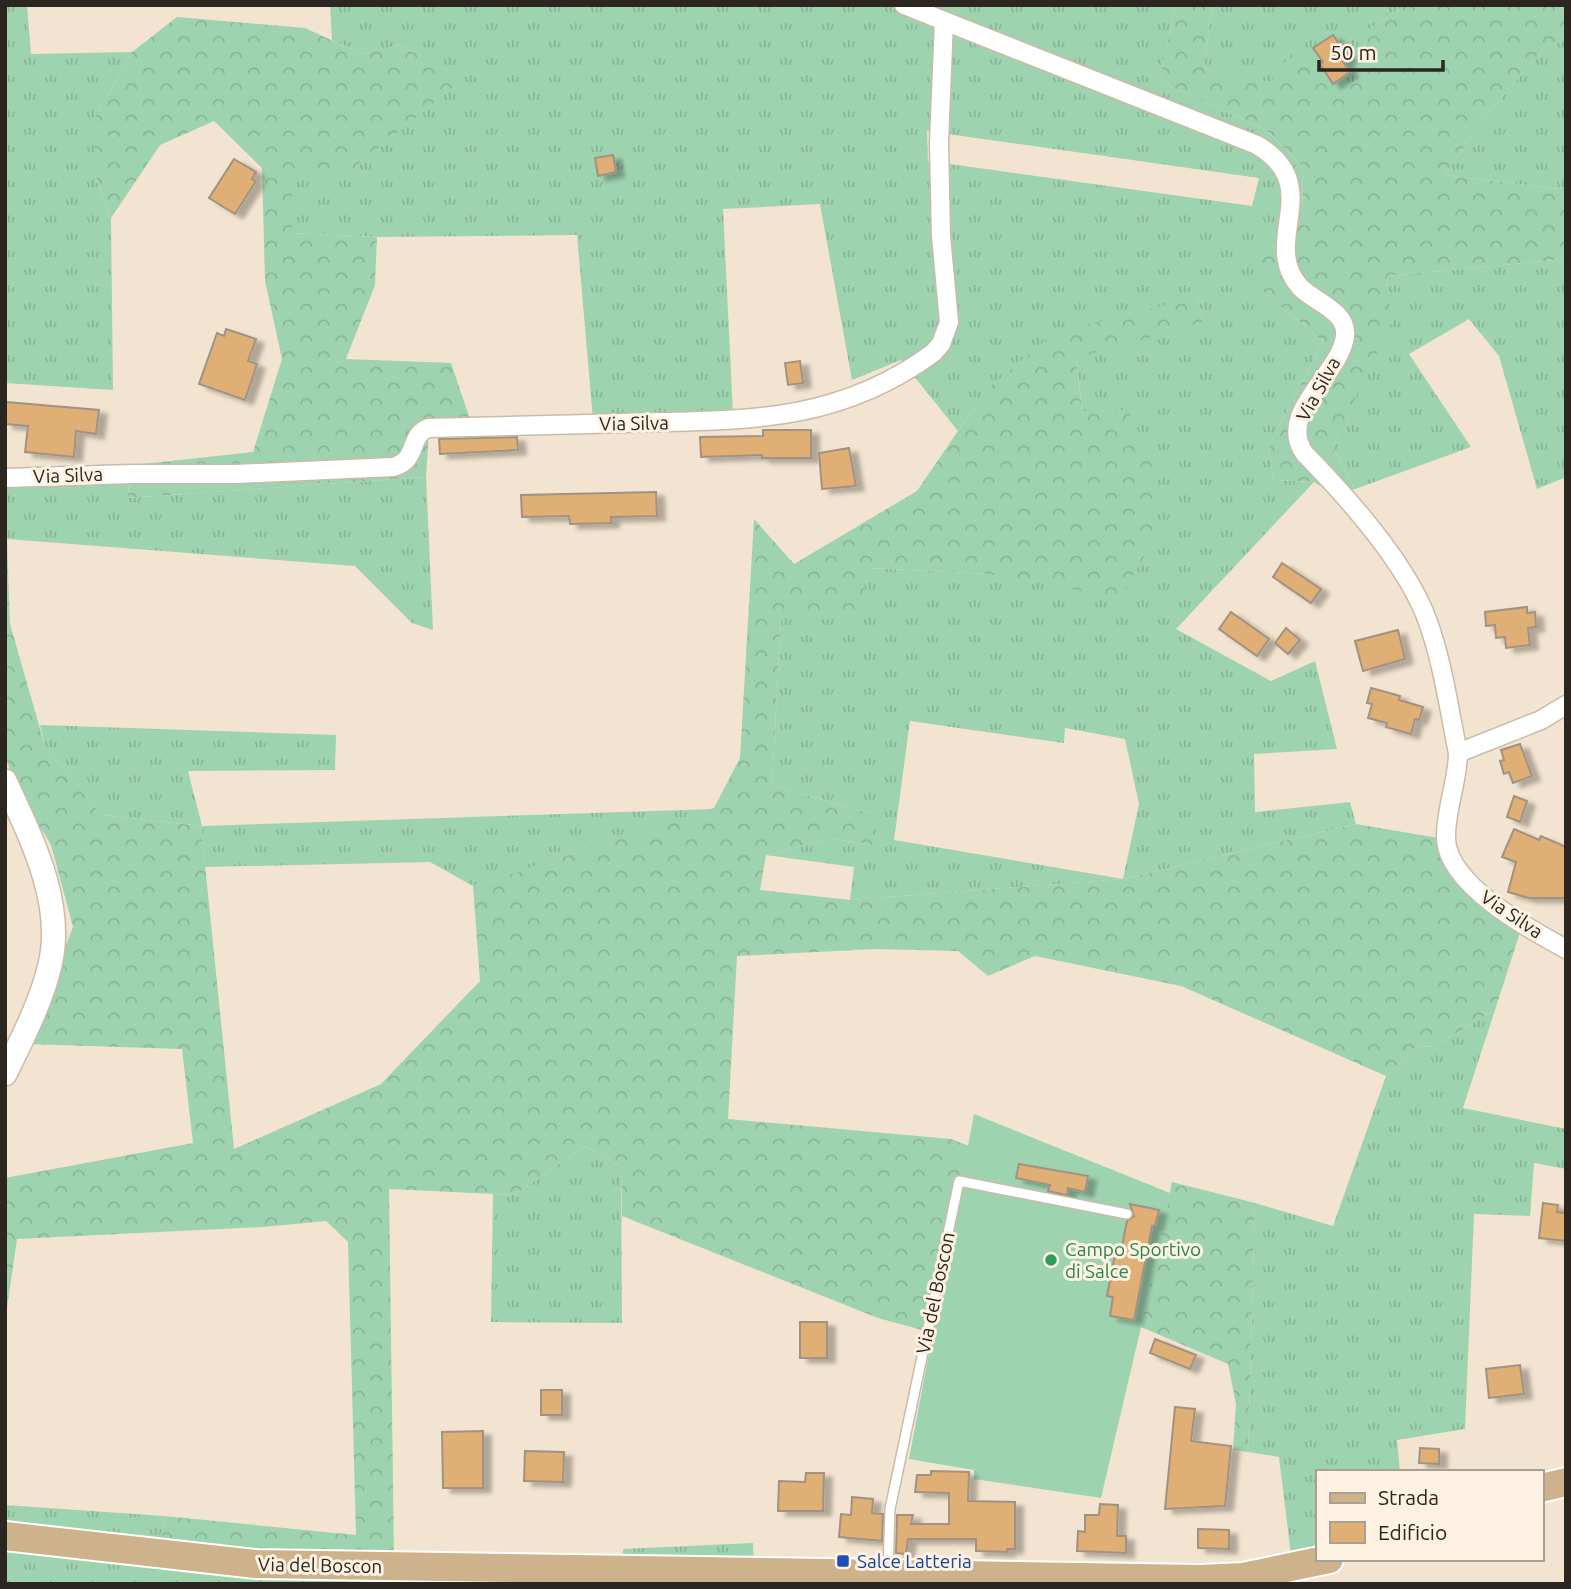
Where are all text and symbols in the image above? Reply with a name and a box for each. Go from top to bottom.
scale bar [1319,28,1443,72]
text: 50 m [1330,40,1377,64]
street label: Via Silva [1291,353,1345,425]
street label: Via Silva [599,411,669,435]
street label: Via Silva [33,463,103,487]
street label: Via Silva [1477,885,1547,943]
street label: Via del Boscon [911,1230,959,1356]
place label: Campo Sportivo di Salce [1065,1238,1201,1282]
marker: Campo Sportivo di Salce [1043,1252,1059,1268]
legend [1316,1470,1543,1561]
text: Strada [1378,1485,1439,1509]
text: Edificio [1378,1520,1447,1544]
place label: Salce Latteria [857,1550,972,1572]
street label: Via del Boscon [258,1553,382,1577]
marker: Salce Latteria [835,1553,851,1569]

